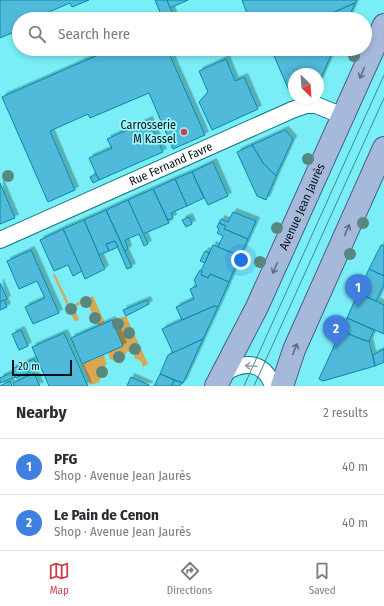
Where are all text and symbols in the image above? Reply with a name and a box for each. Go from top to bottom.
search box [12,12,372,56]
icon: search [26,23,48,45]
text: Search here [58,25,130,43]
one-way arrow [358,67,366,79]
north arrow [288,68,324,104]
place label: Carrosserie M Kassel [121,118,176,146]
marker: Carrosserie M Kassel [179,127,189,137]
street label: Rue Fernand Favre [127,139,215,189]
street label: Avenue Jean Jaurès [277,161,328,252]
one-way arrow [344,225,352,237]
your location [231,250,251,270]
one-way arrow [270,262,278,274]
pin: 1 [345,274,371,307]
pin: 2 [323,315,349,348]
one-way arrow [291,344,299,356]
scale bar [12,358,72,377]
text: 20 m [18,360,40,373]
one-way arrow [244,362,257,370]
text: Nearby [16,402,67,423]
text: 2 results [323,405,368,420]
text: PFG [54,450,77,468]
text: 1 [26,459,32,474]
text: 40 m [342,459,368,474]
text: Shop · Avenue Jean Jaurès [54,468,191,483]
text: Le Pain de Cenon [54,506,159,524]
text: 2 [26,515,32,530]
text: 40 m [342,515,368,530]
text: Shop · Avenue Jean Jaurès [54,524,191,539]
tab: Map [48,560,70,597]
tab: Directions [167,560,212,597]
tab: Saved [309,560,336,597]

